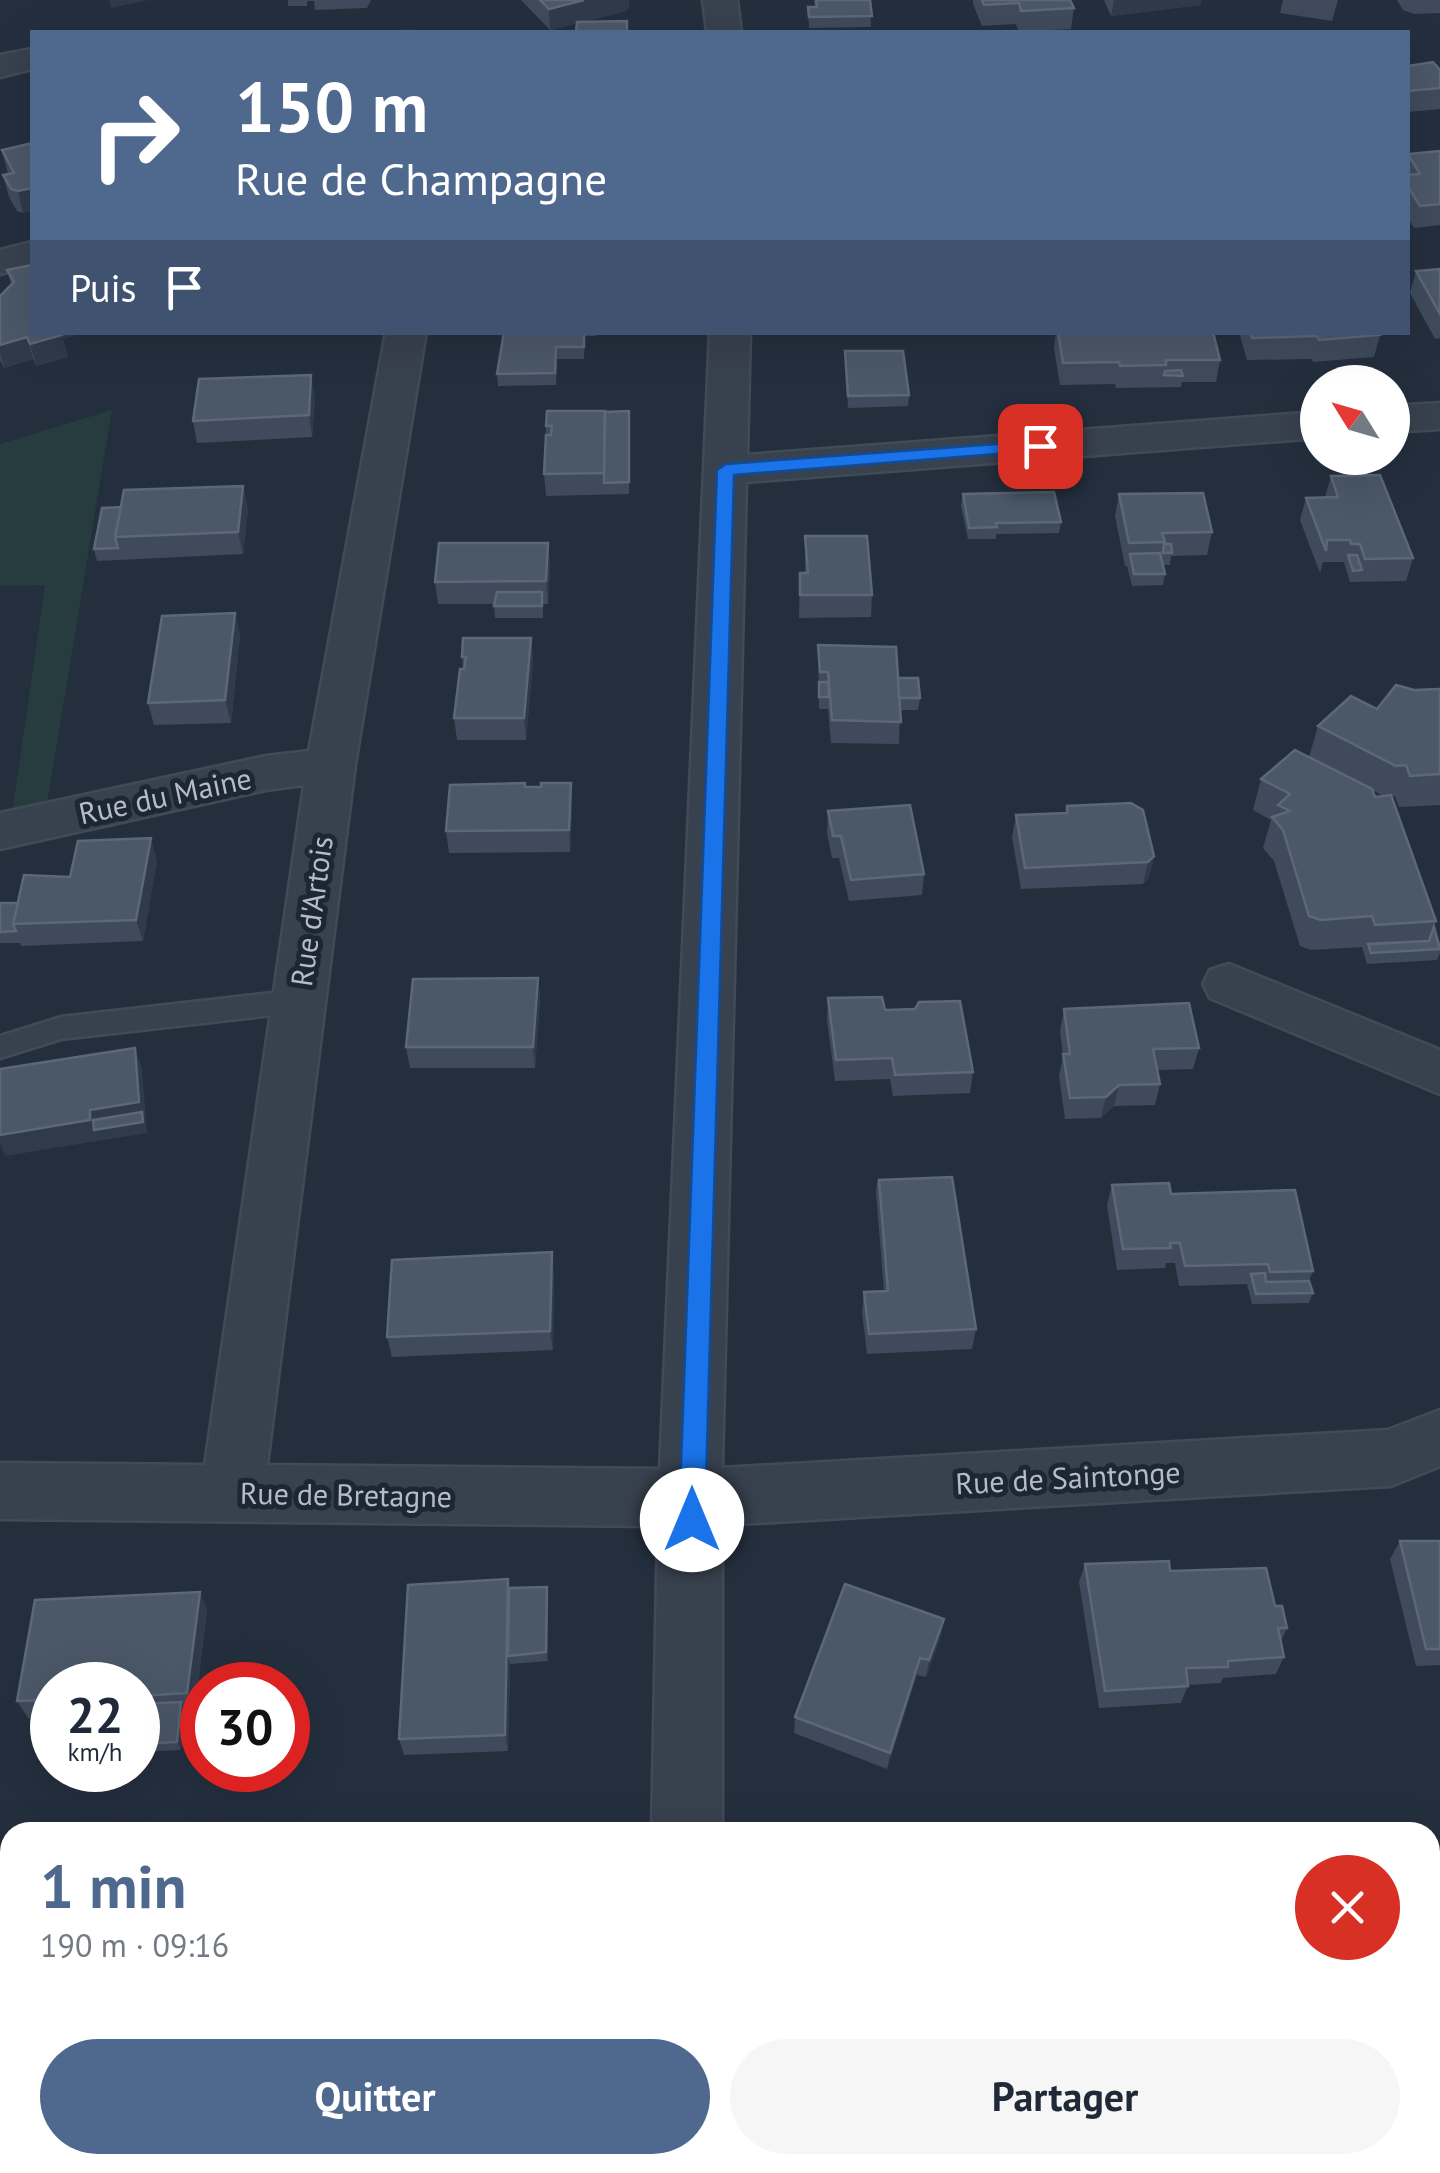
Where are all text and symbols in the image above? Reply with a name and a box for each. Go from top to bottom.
text: 150 m [235,61,428,151]
icon: right [70,70,200,200]
text: Rue de Champagne [235,149,607,207]
icon: arrive [157,260,212,315]
text: Puis [70,263,137,312]
north arrow [1300,365,1410,475]
map controls [1300,365,1410,475]
pin [998,404,1083,489]
icon: arrive [1013,419,1068,474]
street label: Rue du Maine [75,758,255,832]
street label: Rue d'Artois [281,833,341,989]
street label: Rue de Saintonge [954,1452,1182,1502]
position arrow [640,1468,744,1572]
street label: Rue de Bretagne [240,1473,452,1515]
speed limit sign: 30 [180,1662,310,1792]
text: 22 [67,1682,123,1747]
text: km/h [68,1736,122,1768]
text: 1 min [40,1847,186,1925]
button: close [1295,1855,1400,1960]
text: 190 m · 09:16 [40,1924,229,1966]
button: Quitter [40,2039,710,2154]
button: Partager [730,2039,1400,2154]

